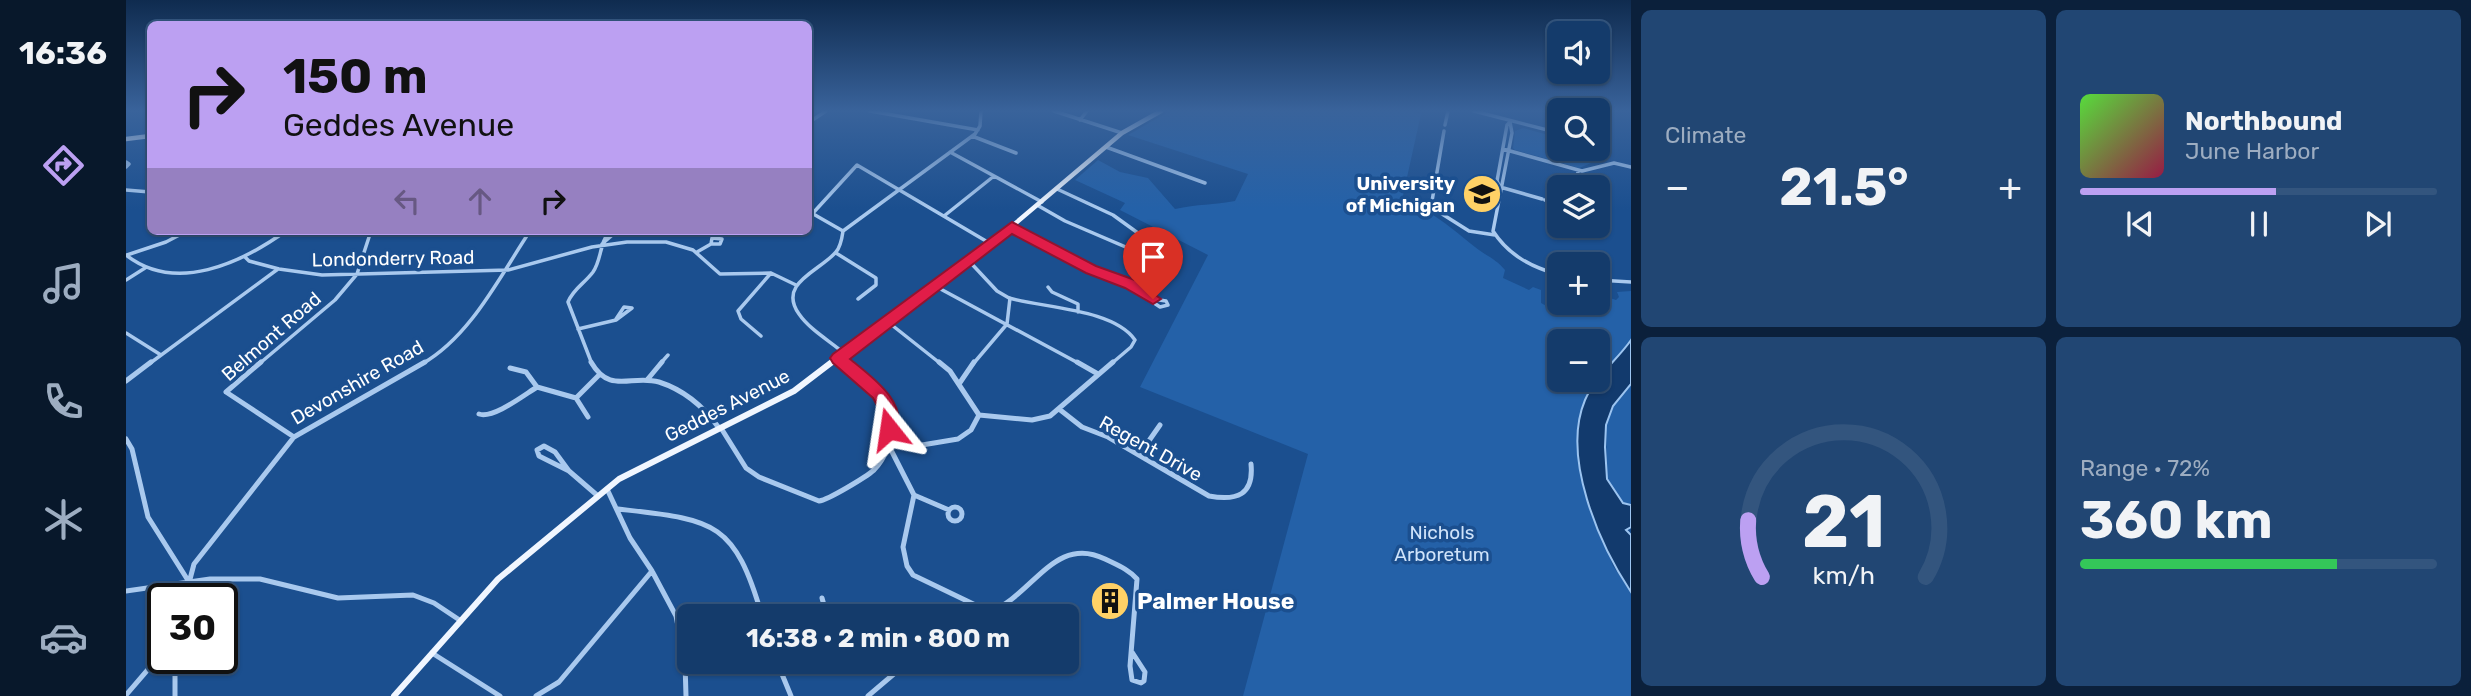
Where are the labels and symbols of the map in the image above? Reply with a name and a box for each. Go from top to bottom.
place label: University of Michigan [1346,172,1456,217]
school or university icon: University of Michigan [1461,173,1503,215]
pin [1123,227,1183,299]
street label: Londonderry Road [311,246,475,271]
street label: Belmont Road [217,287,326,386]
street label: Devonshire Road [287,335,428,430]
street label: Geddes Avenue [661,364,794,447]
position arrow [852,392,926,466]
street label: Regent Drive [1095,411,1206,486]
park label: Nichols Arboretum [1394,521,1490,566]
building icon: Palmer House [1089,580,1131,622]
speed limit sign: 30 [147,583,238,674]
place label: Palmer House [1137,587,1294,615]

